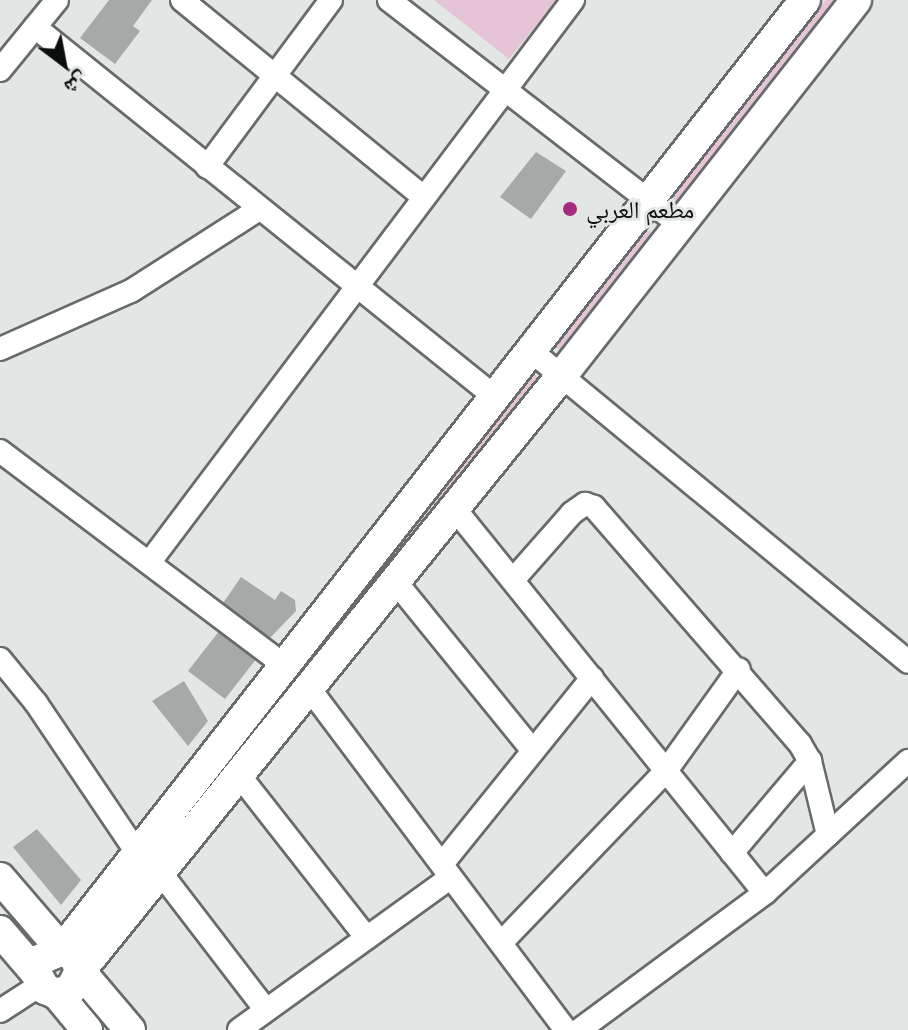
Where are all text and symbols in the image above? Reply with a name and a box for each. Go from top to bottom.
north arrow [24,24,104,104]
text: ش [60,67,94,102]
place label: مطعم العربي [586,195,694,223]
marker: مطعم العربي [561,200,579,218]

